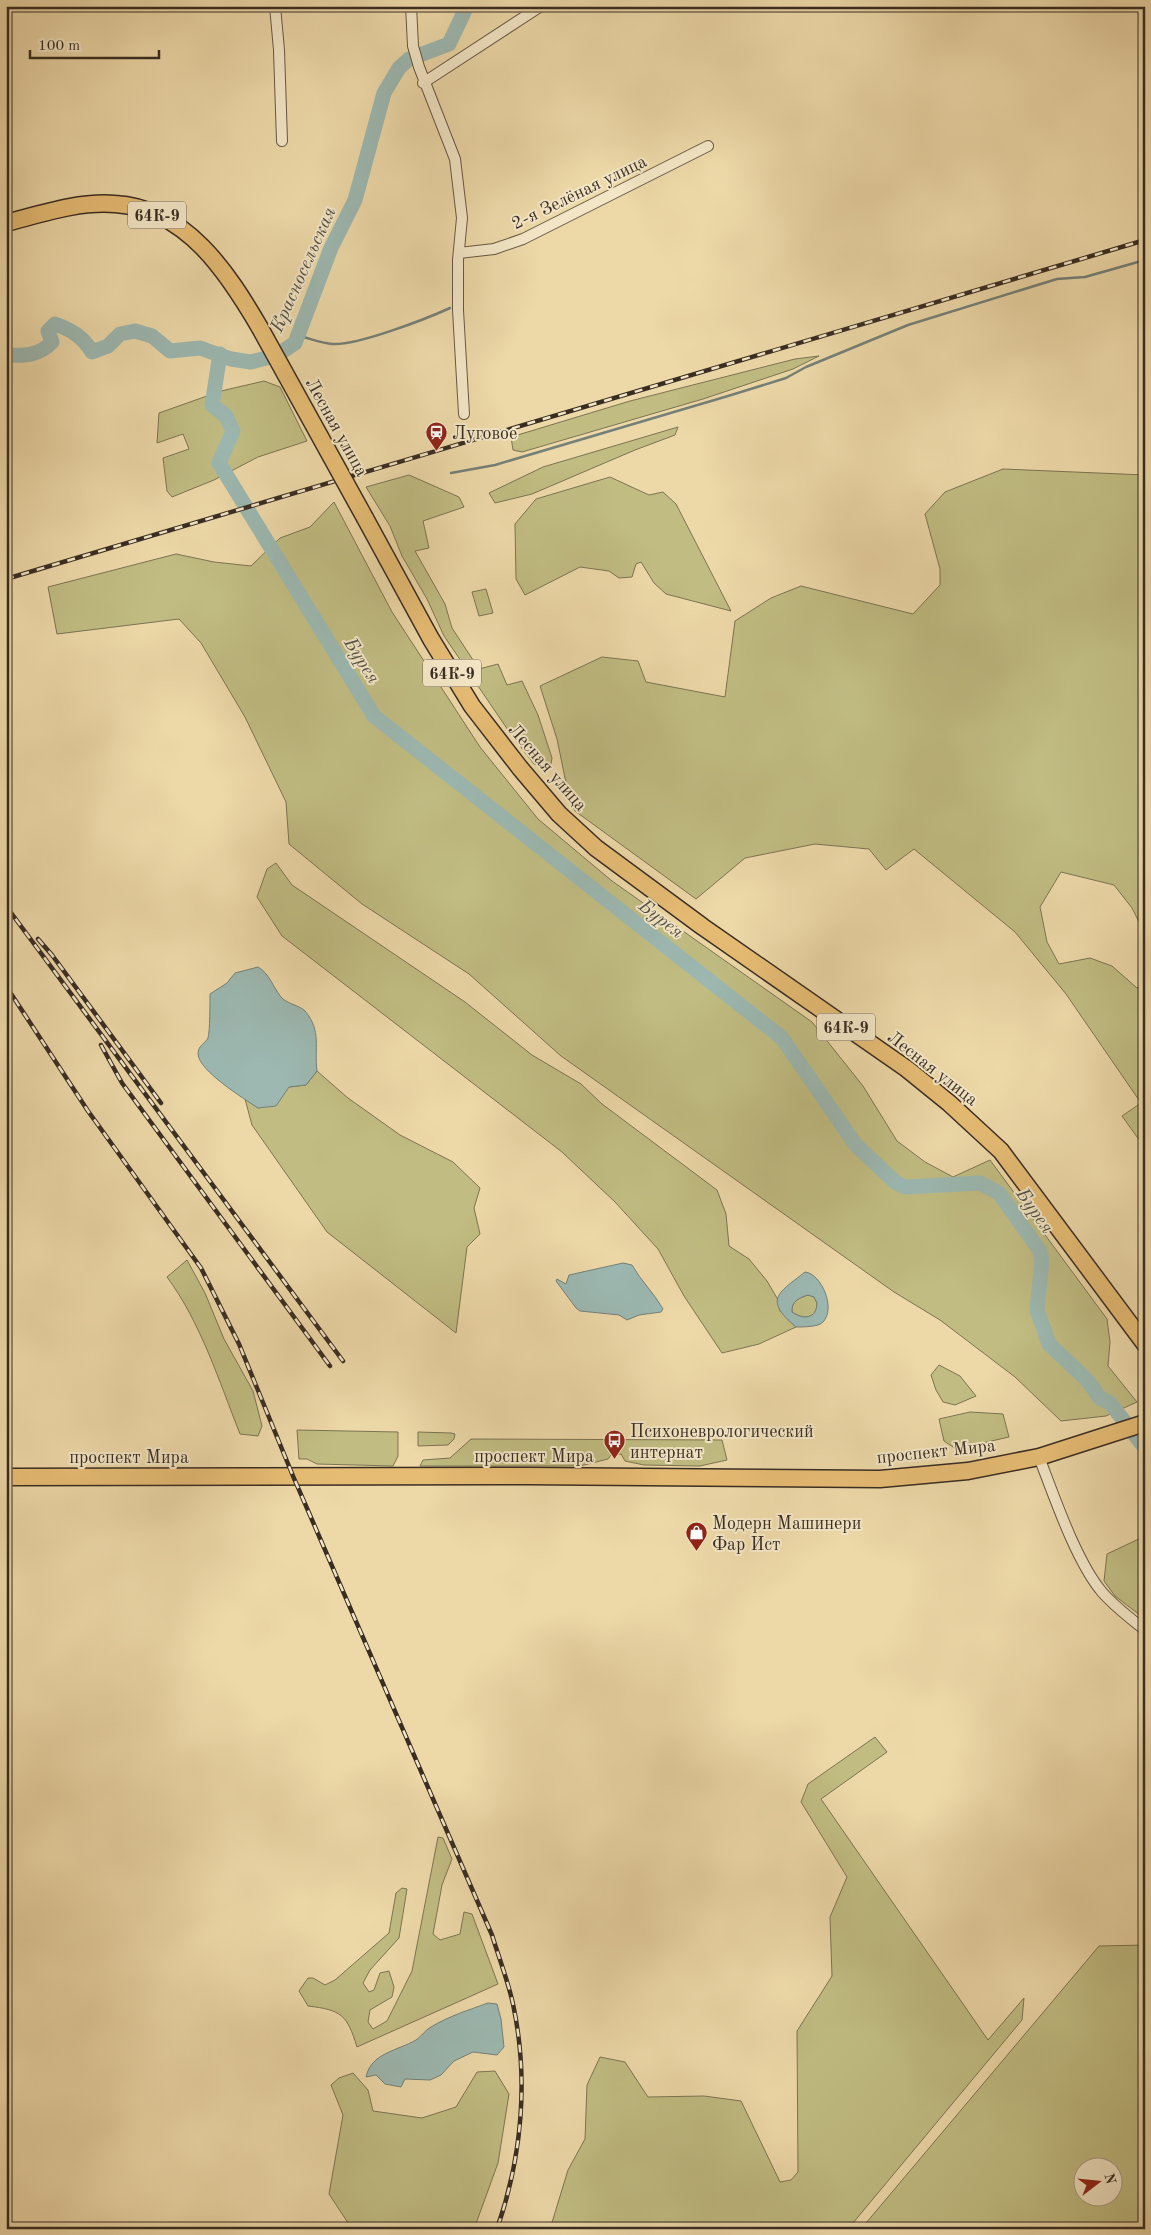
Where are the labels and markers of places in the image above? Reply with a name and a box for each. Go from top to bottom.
station icon: Луговое [424,421,448,452]
place label: Луговое [452,425,517,443]
place label: Психоневрологический интернат [630,1423,814,1462]
bus stop icon: Психоневрологический интернат [602,1429,626,1460]
place label: Модерн Машинери Фар Ист [712,1515,861,1554]
shop icon: Модерн Машинери Фар Ист [684,1521,708,1552]

